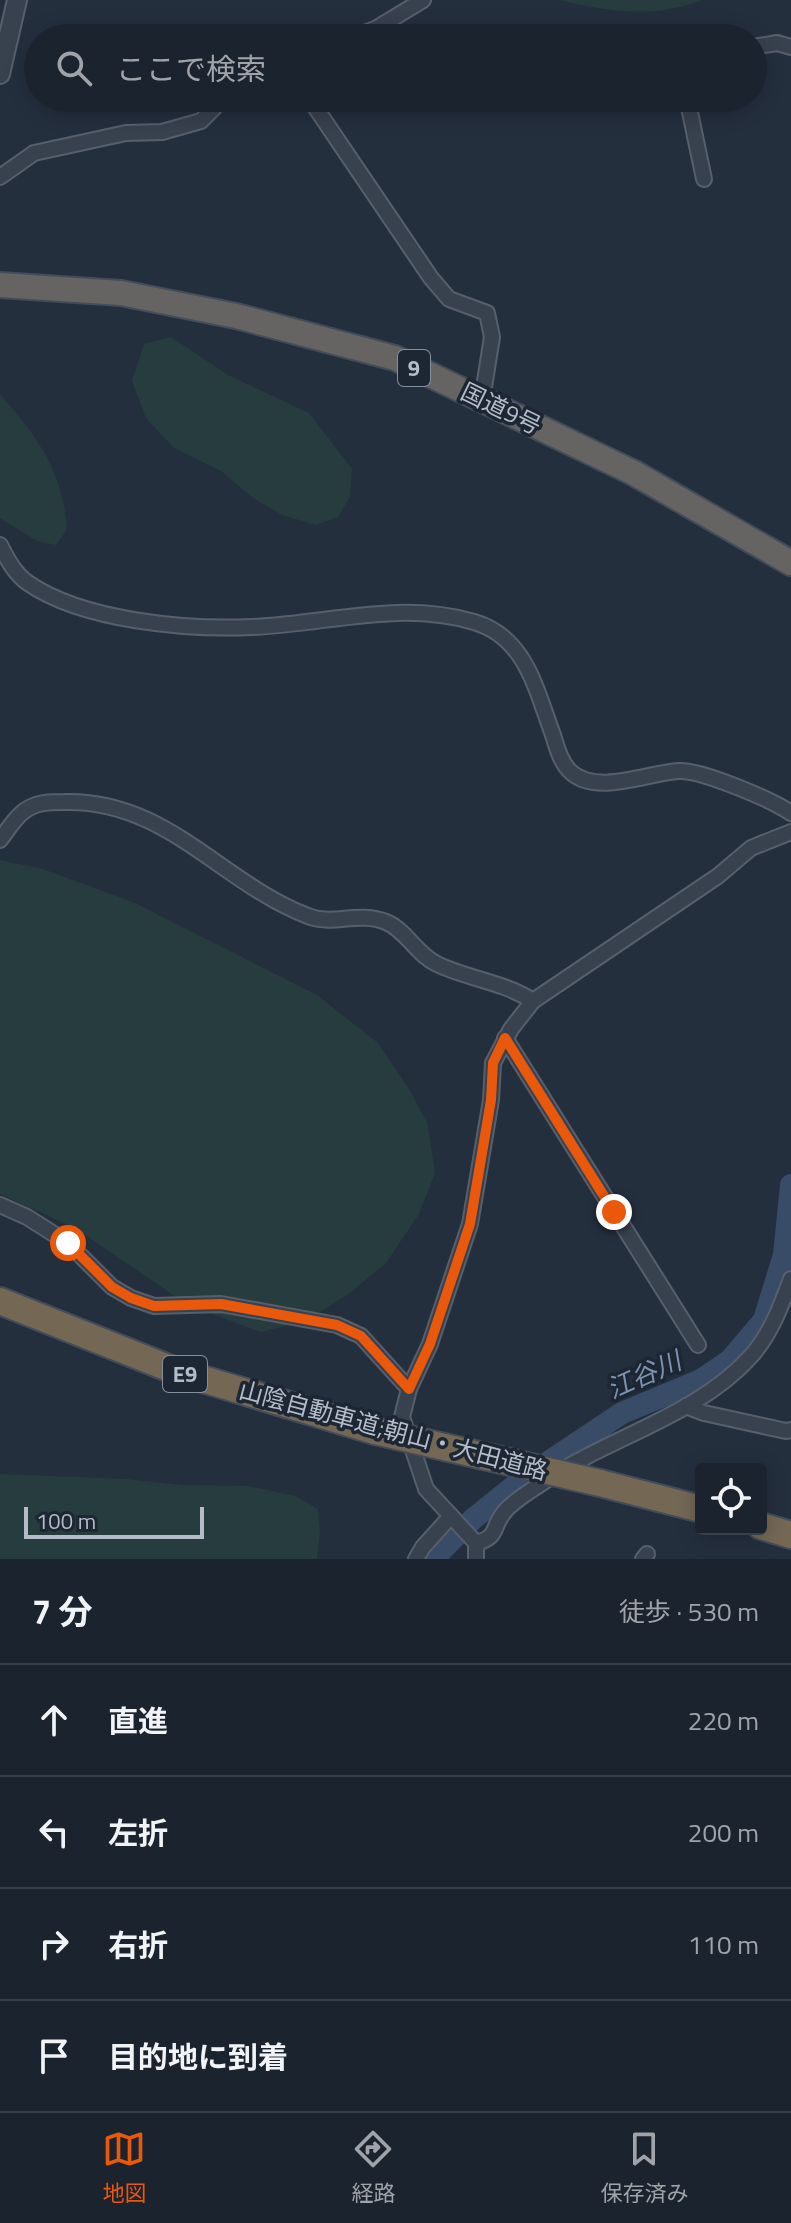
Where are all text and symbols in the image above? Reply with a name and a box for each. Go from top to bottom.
search box [24,24,767,112]
icon: search [52,46,96,90]
text: ここで検索 [116,46,266,92]
road number: 9 [398,350,430,386]
street label: 国道9号 [455,373,548,443]
route end [596,1194,632,1230]
route start [50,1225,86,1261]
water label: 江谷川 [600,1340,690,1408]
road number: E9 [163,1356,207,1392]
street label: 山陰自動車道;朝山・大田道路 [235,1372,551,1489]
map controls [695,1463,767,1535]
button: locate [695,1463,767,1535]
scale bar [24,1503,204,1539]
text: 100 m [36,1504,96,1538]
text: 7 分 [32,1585,93,1637]
text: 徒歩 · 530 m [619,1592,759,1631]
icon: ahead [32,1698,76,1742]
text: 直進 [108,1698,168,1744]
text: 220 m [688,1701,759,1740]
icon: left [32,1810,76,1854]
text: 左折 [108,1810,168,1856]
text: 200 m [688,1813,759,1852]
icon: right [32,1922,76,1966]
text: 右折 [108,1922,168,1968]
text: 110 m [688,1925,759,1964]
icon: arrive [32,2034,76,2078]
text: 目的地に到着 [108,2034,288,2080]
tab: 地図 [102,2127,147,2210]
tab: 経路 [351,2127,396,2210]
tab: 保存済み [600,2127,689,2210]

